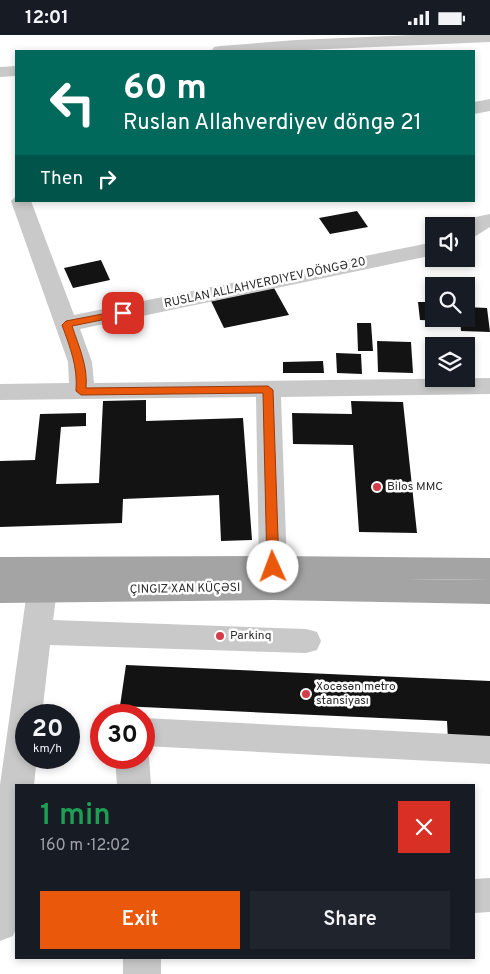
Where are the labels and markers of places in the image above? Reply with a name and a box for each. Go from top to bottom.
pin [102,292,144,334]
place label: Bilos MMC [387,479,443,495]
marker: Bilos MMC [371,481,383,493]
place label: Parkinq [230,628,272,644]
marker: Parkinq [214,630,226,642]
place label: Xocəsən metro stansiyası [316,679,396,709]
marker: Xocəsən metro stansiyası [300,688,312,700]

